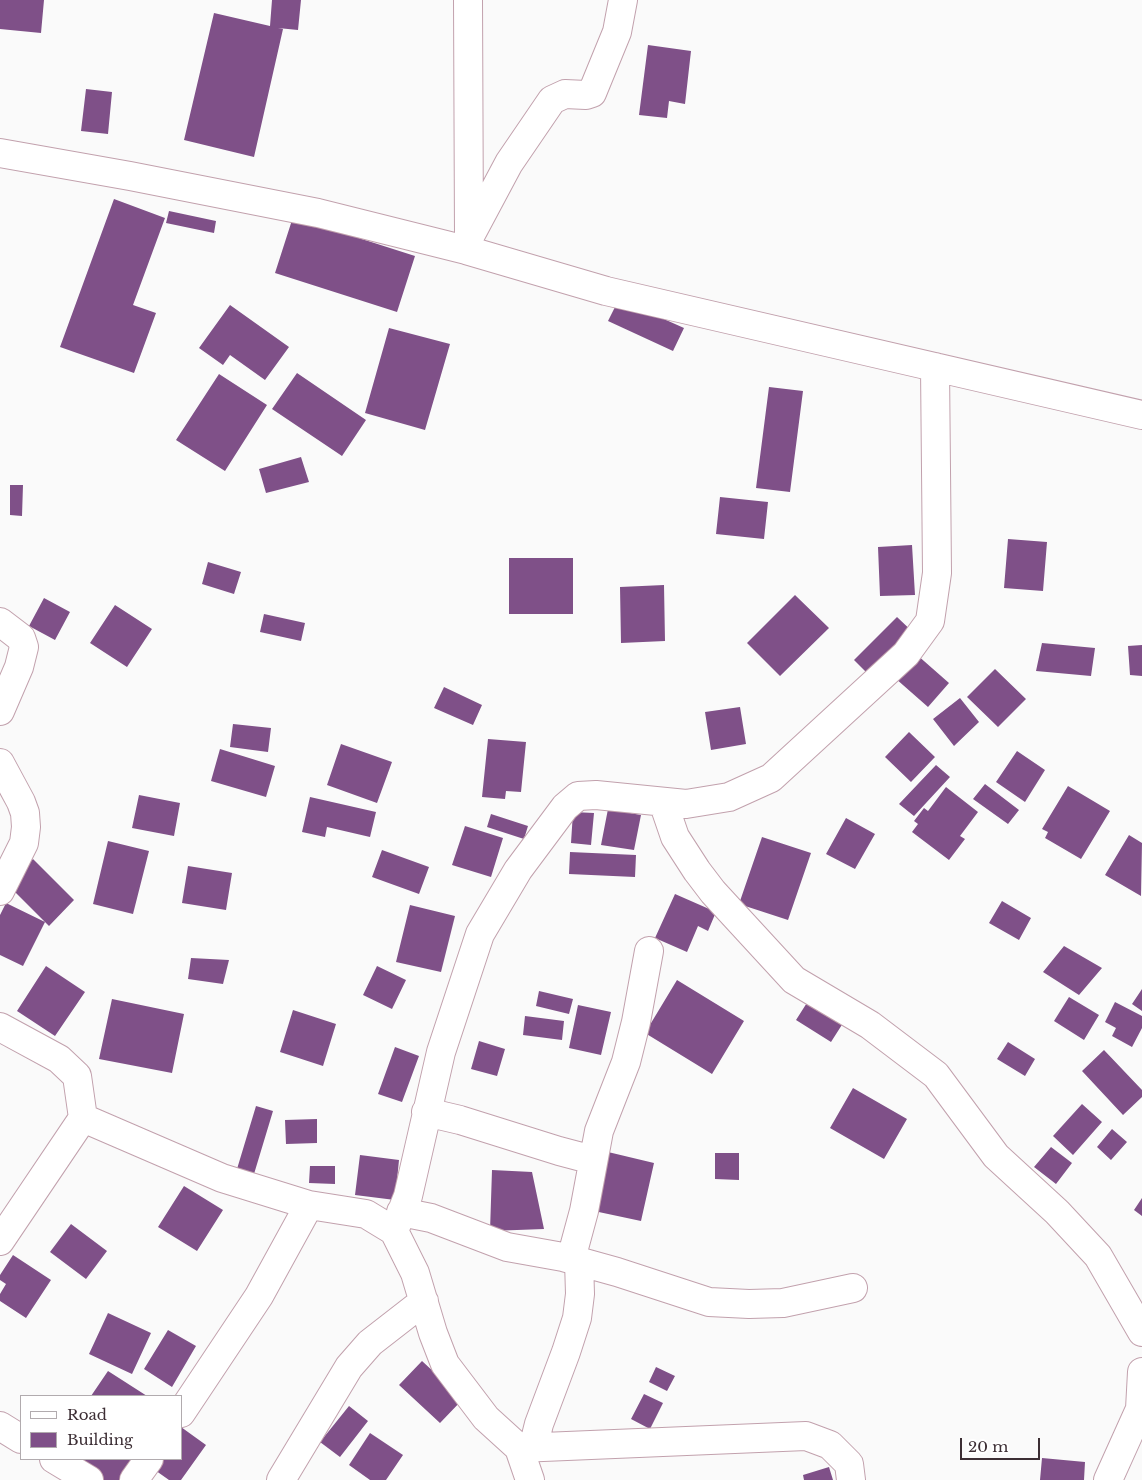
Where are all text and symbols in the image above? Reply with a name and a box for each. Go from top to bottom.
legend [20,1395,182,1460]
text: Road [67,1405,107,1424]
scale bar [962,1428,1042,1460]
text: Building [67,1430,133,1449]
text: 20 m [968,1437,1008,1456]

